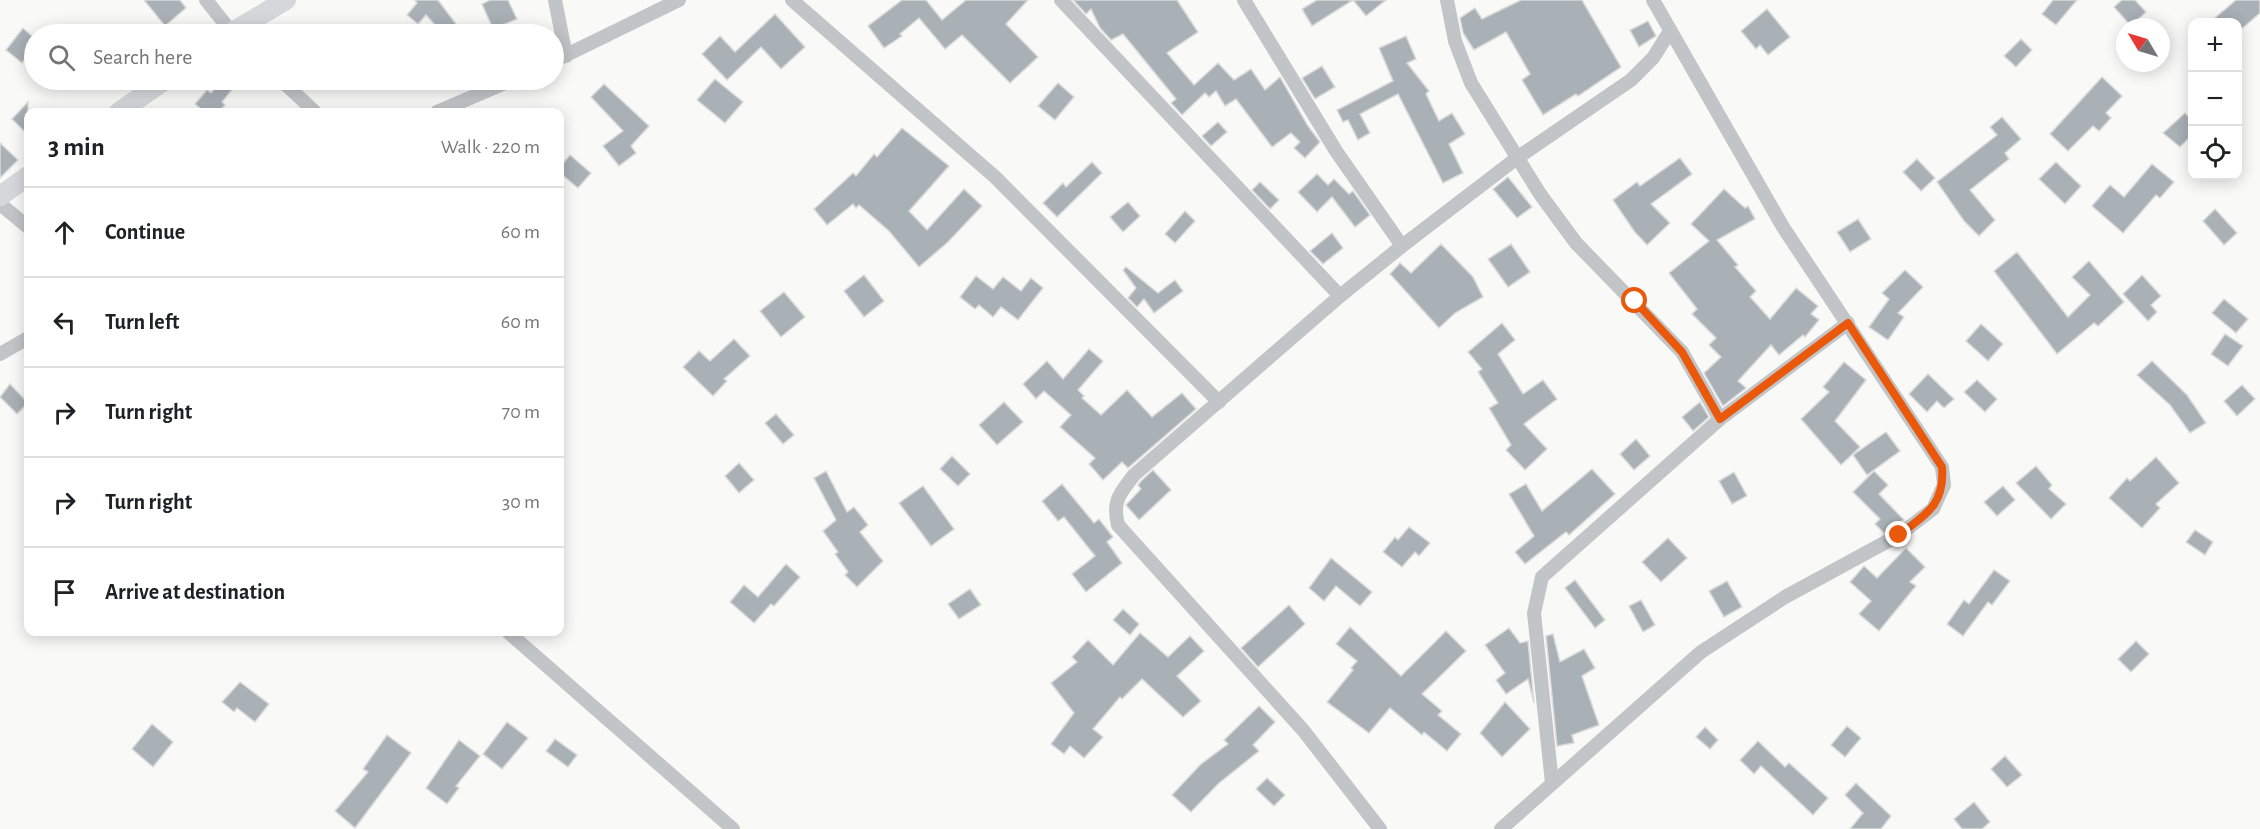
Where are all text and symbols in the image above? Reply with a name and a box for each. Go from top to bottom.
north arrow [2116,18,2170,72]
map controls [2188,18,2242,180]
button: + [2188,18,2242,72]
search box [24,24,564,90]
icon: search [45,41,78,74]
text: Search here [93,46,192,68]
button: − [2188,72,2242,126]
button: locate [2188,126,2242,180]
text: 3 min [48,134,105,160]
text: Walk · 220 m [441,137,540,157]
icon: ahead [48,216,81,249]
text: Continue [105,221,185,243]
text: 60 m [501,222,540,242]
route start [1621,287,1647,313]
icon: left [48,306,81,339]
text: Turn left [105,311,179,333]
text: 60 m [501,312,540,332]
icon: right [48,396,81,429]
text: Turn right [105,401,192,423]
text: 70 m [502,402,540,422]
icon: right [48,486,81,519]
text: Turn right [105,491,192,513]
text: 30 m [502,492,540,512]
route end [1885,521,1911,547]
icon: arrive [48,576,81,609]
text: Arrive at destination [105,581,285,603]

